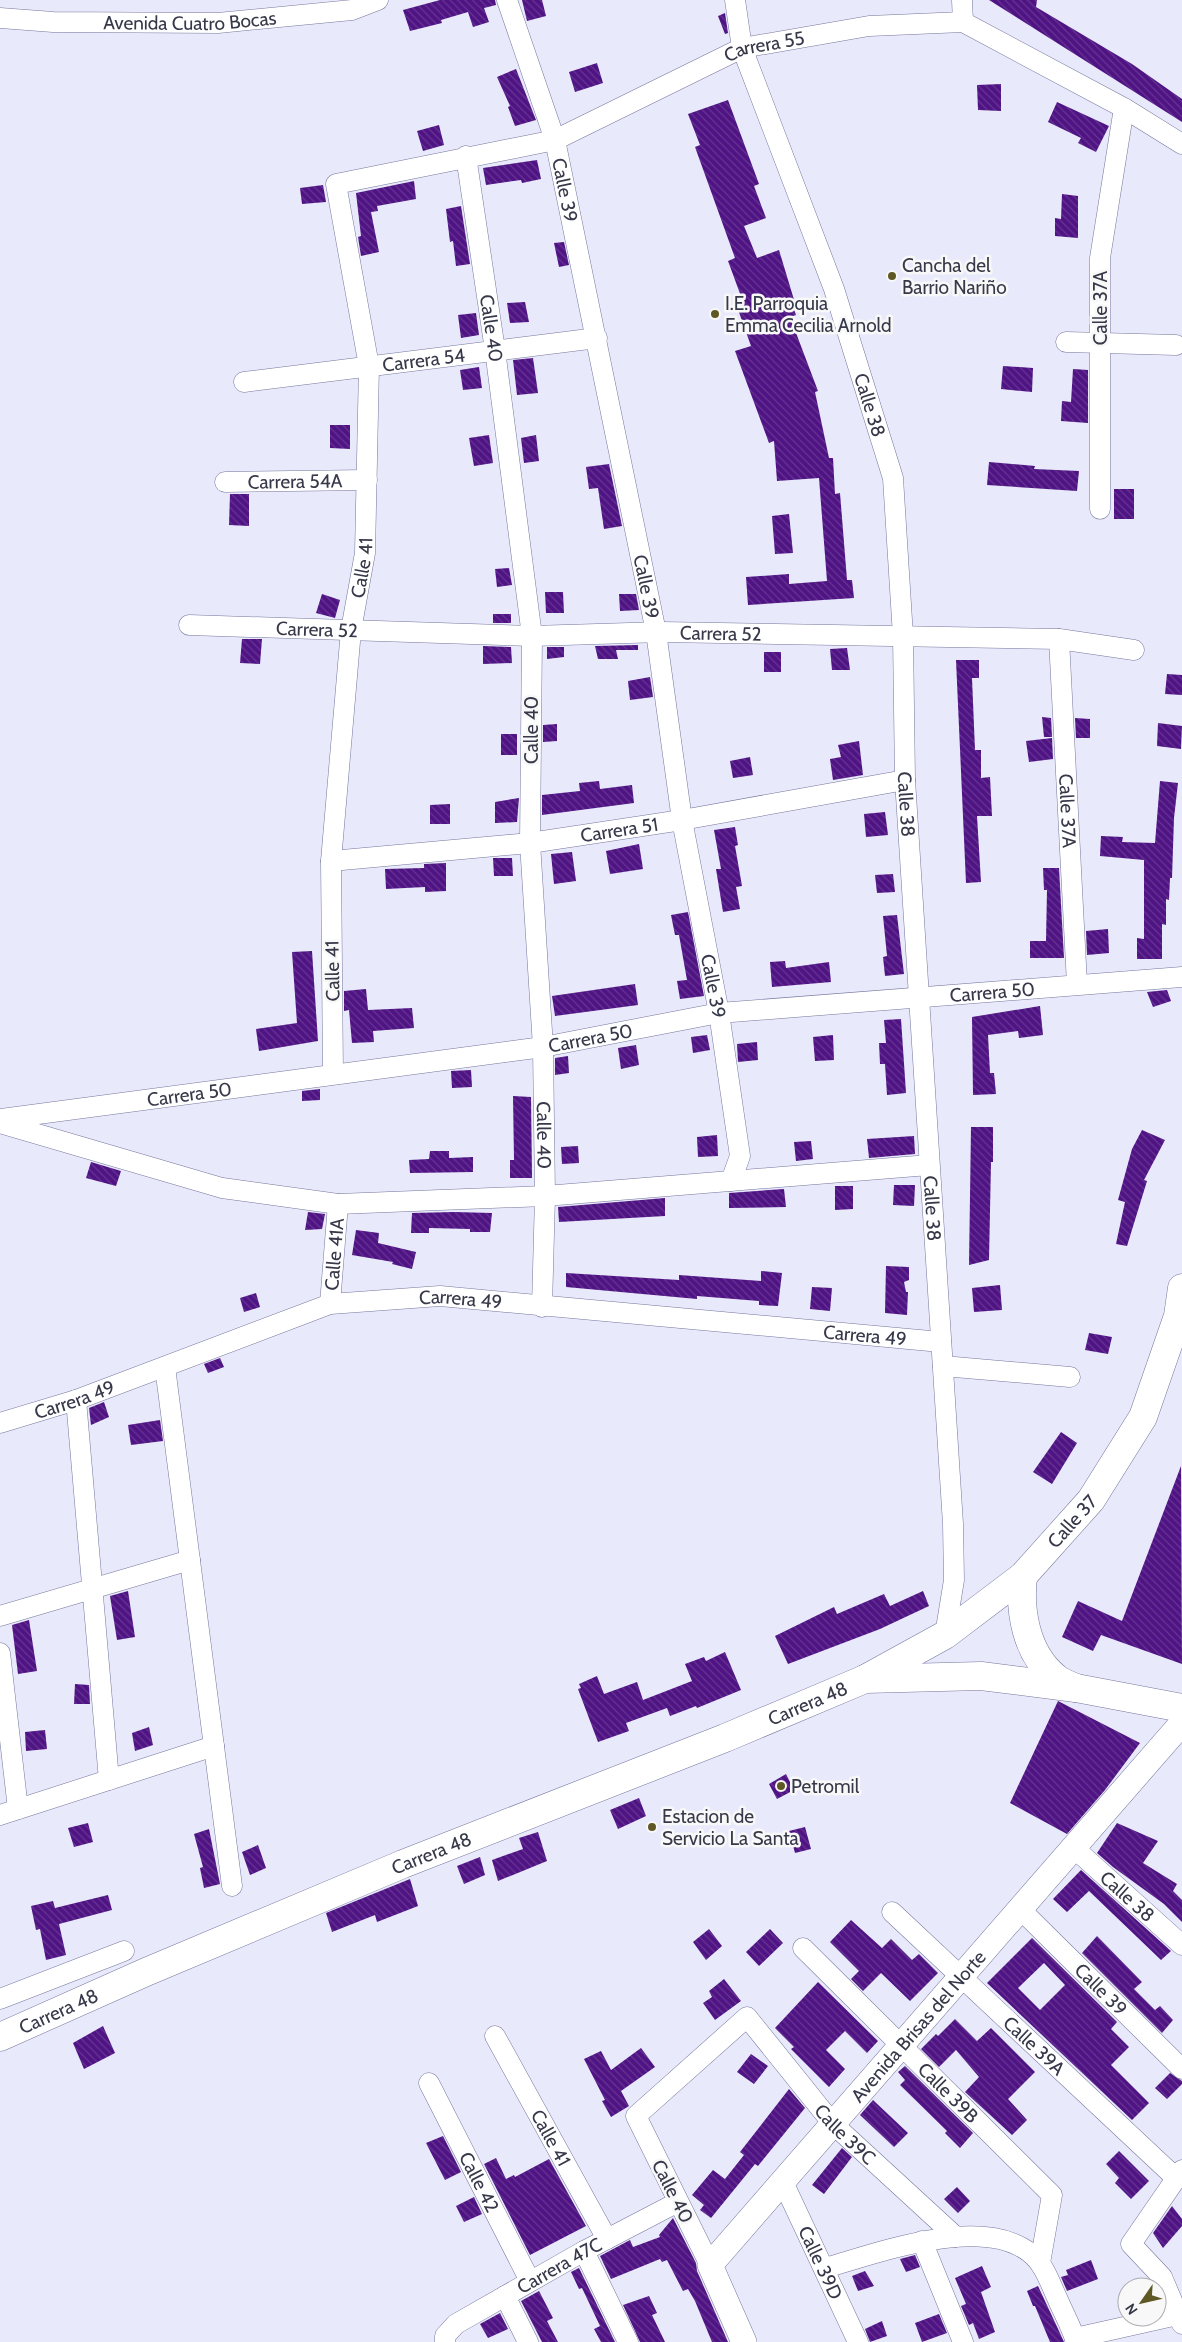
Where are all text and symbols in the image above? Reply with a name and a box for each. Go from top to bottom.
street label: Avenida Cuatro Bocas [103,6,277,35]
street label: Carrera 55 [720,26,806,67]
street label: Calle 39 [547,156,583,224]
place label: Cancha del Barrio Nariño [902,254,1007,299]
marker: Cancha del Barrio Nariño [886,270,898,282]
street label: Calle 37A [1089,271,1112,345]
place label: I.E. Parroquia Emma Cecilia Arnold [725,292,892,337]
street label: Calle 40 [475,293,507,363]
marker: I.E. Parroquia Emma Cecilia Arnold [709,308,721,320]
street label: Carrera 54 [381,344,466,377]
street label: Calle 38 [849,370,890,440]
street label: Carrera 54A [248,469,343,494]
street label: Calle 41 [346,537,377,600]
street label: Calle 39 [628,553,664,621]
street label: Carrera 52 [276,617,358,642]
street label: Carrera 52 [680,621,762,646]
street label: Calle 40 [520,696,543,764]
street label: Calle 38 [893,771,920,838]
street label: Calle 37A [1054,773,1081,849]
street label: Carrera 51 [579,813,660,847]
street label: Calle 41 [320,940,345,1002]
street label: Calle 39 [696,952,731,1020]
street label: Carrera 50 [949,977,1036,1007]
street label: Carrera 50 [546,1019,634,1058]
street label: Carrera 50 [146,1077,233,1111]
street label: Calle 40 [532,1101,556,1169]
street label: Calle 38 [919,1175,946,1242]
street label: Calle 41A [320,1217,349,1291]
street label: Carrera 49 [418,1285,503,1314]
street label: Carrera 49 [822,1320,908,1351]
street label: Carrera 49 [32,1375,118,1424]
street label: Calle 37 [1043,1490,1103,1553]
street label: Carrera 48 [765,1677,851,1731]
place label: Petromil [791,1775,860,1798]
marker: Petromil [775,1780,787,1792]
place label: Estacion de Servicio La Santa [662,1805,799,1850]
marker: Estacion de Servicio La Santa [646,1821,658,1833]
street label: Carrera 48 [388,1827,475,1880]
street label: Calle 38 [1095,1866,1159,1927]
street label: Avenida Brisas del Norte [846,1946,991,2107]
street label: Calle 39 [1070,1959,1132,2020]
street label: Carrera 48 [16,1984,102,2039]
street label: Calle 39A [998,2011,1070,2080]
street label: Calle 39B [913,2058,983,2128]
street label: Calle 39C [809,2099,880,2169]
street label: Calle 41 [526,2106,575,2170]
street label: Calle 42 [454,2148,504,2216]
street label: Calle 40 [647,2156,698,2227]
street label: Calle 39D [793,2222,847,2303]
street label: Carrera 47C [513,2233,606,2299]
north arrow [1117,2277,1167,2327]
text: N [1121,2300,1141,2318]

